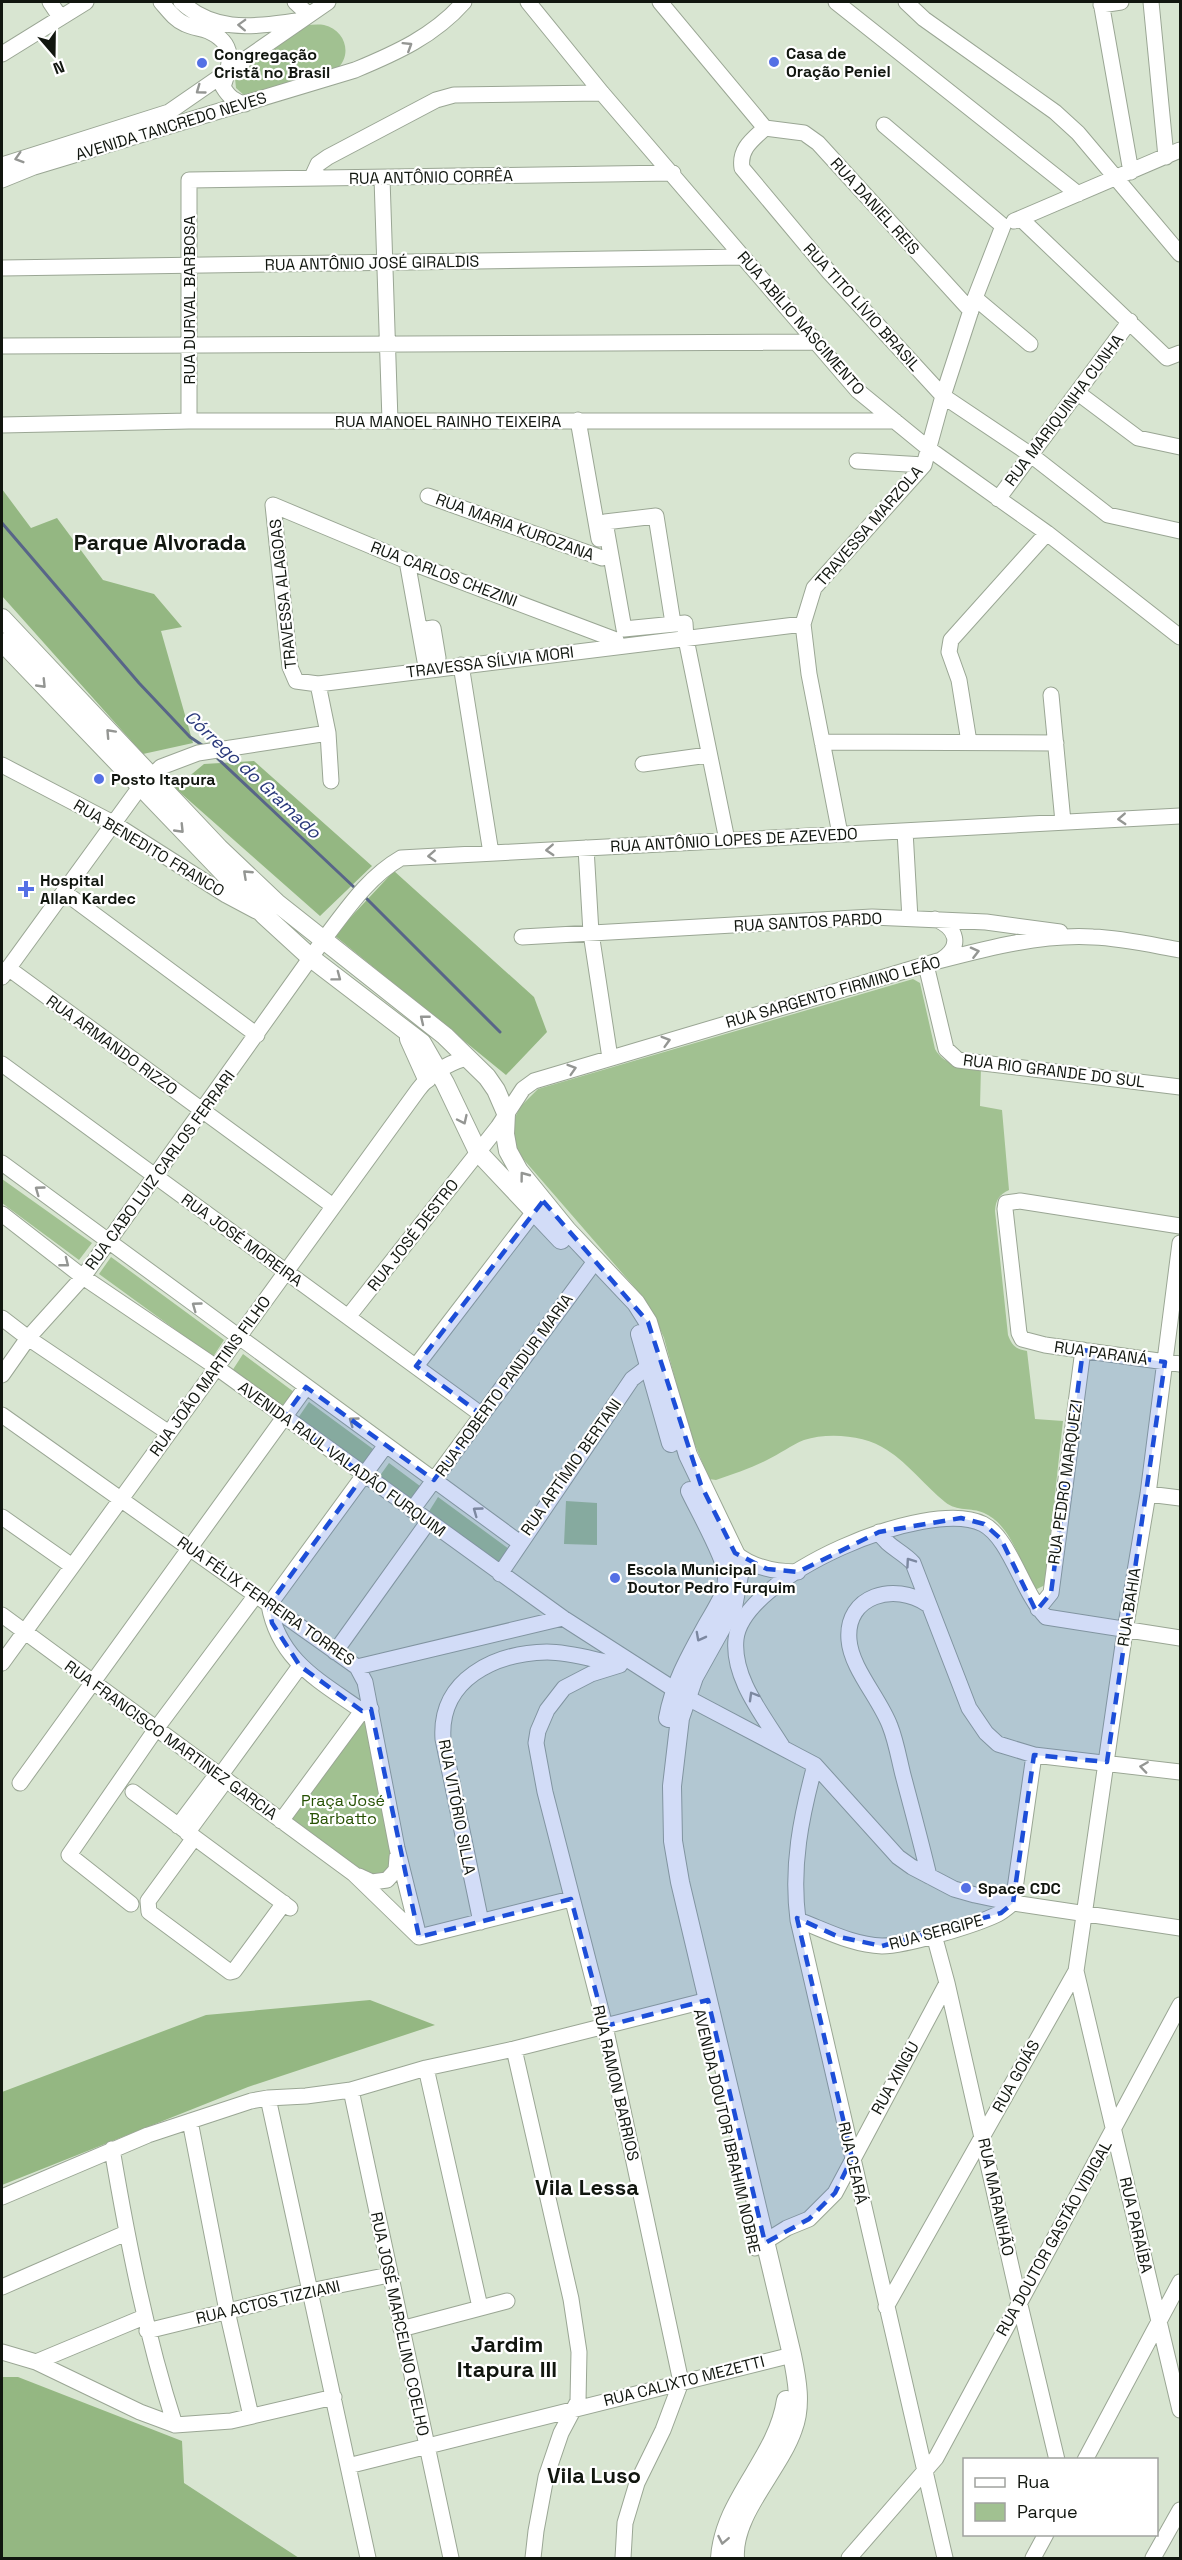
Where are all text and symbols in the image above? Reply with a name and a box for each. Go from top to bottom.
one-way arrow [237,19,246,32]
north arrow [24,24,84,84]
one-way arrow [402,42,412,54]
place label: Casa de Oração Peniel [786,43,891,82]
place label: Congregação Cristã no Brasil [214,44,330,83]
marker: Casa de Oração Peniel [767,55,781,69]
text: N [50,56,68,79]
marker: Congregação Cristã no Brasil [195,56,209,70]
one-way arrow [196,82,207,93]
street label: AVENIDA TANCREDO NEVES [73,87,269,165]
one-way arrow [14,151,25,163]
street label: RUA DANIEL REIS [826,153,924,259]
street label: RUA ANTÔNIO CORRÊA [349,165,513,189]
street label: RUA DURVAL BARBOSA [179,215,200,385]
street label: RUA TITO LÍVIO BRASIL [799,238,925,376]
street label: RUA ABÍLIO NASCIMENTO [733,247,869,399]
street label: RUA ANTÔNIO JOSÉ GIRALDIS [265,251,480,275]
street label: RUA MARIQUINHA CUNHA [1000,330,1128,490]
street label: RUA MANOEL RAINHO TEIXEIRA [335,411,561,432]
street label: TRAVESSA MARZOLA [811,461,927,591]
street label: RUA MARIA KUROZANA [433,489,597,565]
street label: TRAVESSA ALAGOAS [265,518,301,670]
district label: Parque Alvorada [74,528,246,556]
street label: RUA CARLOS CHEZINI [368,536,520,612]
street label: TRAVESSA SÍLVIA MORI [405,641,575,683]
one-way arrow [35,677,46,688]
water label: Córrego do Gramado [180,705,327,844]
one-way arrow [107,730,118,741]
place label: Posto Itapura [111,769,216,790]
marker: Posto Itapura [92,772,106,786]
street label: RUA BENEDITO FRANCO [70,795,228,901]
one-way arrow [1118,812,1127,825]
one-way arrow [173,821,184,832]
street label: RUA ANTÔNIO LOPES DE AZEVEDO [610,823,858,857]
one-way arrow [545,843,554,856]
one-way arrow [428,850,437,863]
place label: Hospital Allan Kardec [40,870,136,909]
one-way arrow [243,870,253,881]
marker: Hospital Allan Kardec [17,880,35,898]
street label: RUA SANTOS PARDO [733,908,883,936]
one-way arrow [970,946,980,959]
street label: RUA SARGENTO FIRMINO LEÃO [723,951,943,1033]
one-way arrow [330,970,341,981]
street label: RUA ARMANDO RIZZO [42,990,182,1100]
one-way arrow [420,1015,431,1026]
one-way arrow [661,1036,671,1048]
street label: RUA RIO GRANDE DO SUL [962,1049,1146,1093]
one-way arrow [566,1064,577,1077]
street label: RUA CABO LUIZ CARLOS FERRARI [80,1066,240,1274]
one-way arrow [456,1113,468,1124]
one-way arrow [520,1172,531,1183]
street label: RUA JOSÉ DESTRO [363,1175,463,1295]
one-way arrow [34,1186,45,1197]
street label: RUA JOSÉ MOREIRA [177,1189,307,1291]
one-way arrow [58,1255,69,1266]
street label: RUA ROBERTO PANDUR MARIA [431,1289,577,1481]
street label: RUA JOÃO MARTINS FILHO [145,1292,275,1460]
one-way arrow [191,1302,202,1313]
street label: RUA PARANÁ [1053,1336,1149,1370]
street label: AVENIDA RAUL VALADÃO FURQUIM [234,1377,450,1541]
street label: RUA ARTÍMIO BERTANI [516,1394,626,1540]
street label: RUA PEDRO MARQUEZI [1043,1398,1087,1566]
one-way arrow [349,1417,360,1428]
one-way arrow [472,1508,483,1519]
street label: RUA FÉLIX FERREIRA TORRES [173,1532,359,1671]
one-way arrow [906,1558,917,1569]
place label: Escola Municipal Doutor Pedro Furquim [627,1559,796,1598]
street label: RUA BAHIA [1112,1566,1146,1648]
marker: Escola Municipal Doutor Pedro Furquim [608,1571,622,1585]
one-way arrow [696,1631,707,1642]
street label: RUA FRANCISCO MARTINEZ GARCIA [60,1656,282,1824]
one-way arrow [748,1692,760,1702]
street label: RUA VITÓRIO SILLA [434,1737,480,1877]
one-way arrow [1139,1762,1149,1774]
park label: Praça José Barbatto [301,1790,385,1829]
place label: Space CDC [978,1878,1061,1899]
marker: Space CDC [959,1881,973,1895]
street label: RUA SERGIPE [887,1909,985,1955]
street label: RUA RAMON BARRIOS [588,2003,644,2163]
street label: AVENIDA DOUTOR IBRAHIM NOBRE [689,2007,765,2255]
street label: RUA GOIÁS [988,2036,1045,2116]
street label: RUA XINGU [866,2038,924,2118]
street label: RUA CEARÁ [833,2120,873,2206]
street label: RUA MARANHÃO [973,2136,1019,2258]
street label: RUA DOUTOR GASTÃO VIDIGAL [991,2136,1117,2340]
district label: Vila Lessa [535,2173,639,2201]
street label: RUA PARAÍBA [1115,2175,1157,2275]
street label: RUA JOSÉ MARCELINO COELHO [366,2210,434,2438]
street label: RUA ACTOS TIZZIANI [194,2275,342,2329]
district label: Jardim Itapura III [457,2330,557,2383]
street label: RUA CALIXTO MEZETTI [601,2351,767,2411]
legend [963,2458,1158,2536]
district label: Vila Luso [547,2461,641,2489]
text: Rua [1017,2470,1050,2493]
text: Parque [1017,2500,1078,2523]
one-way arrow [717,2534,730,2544]

